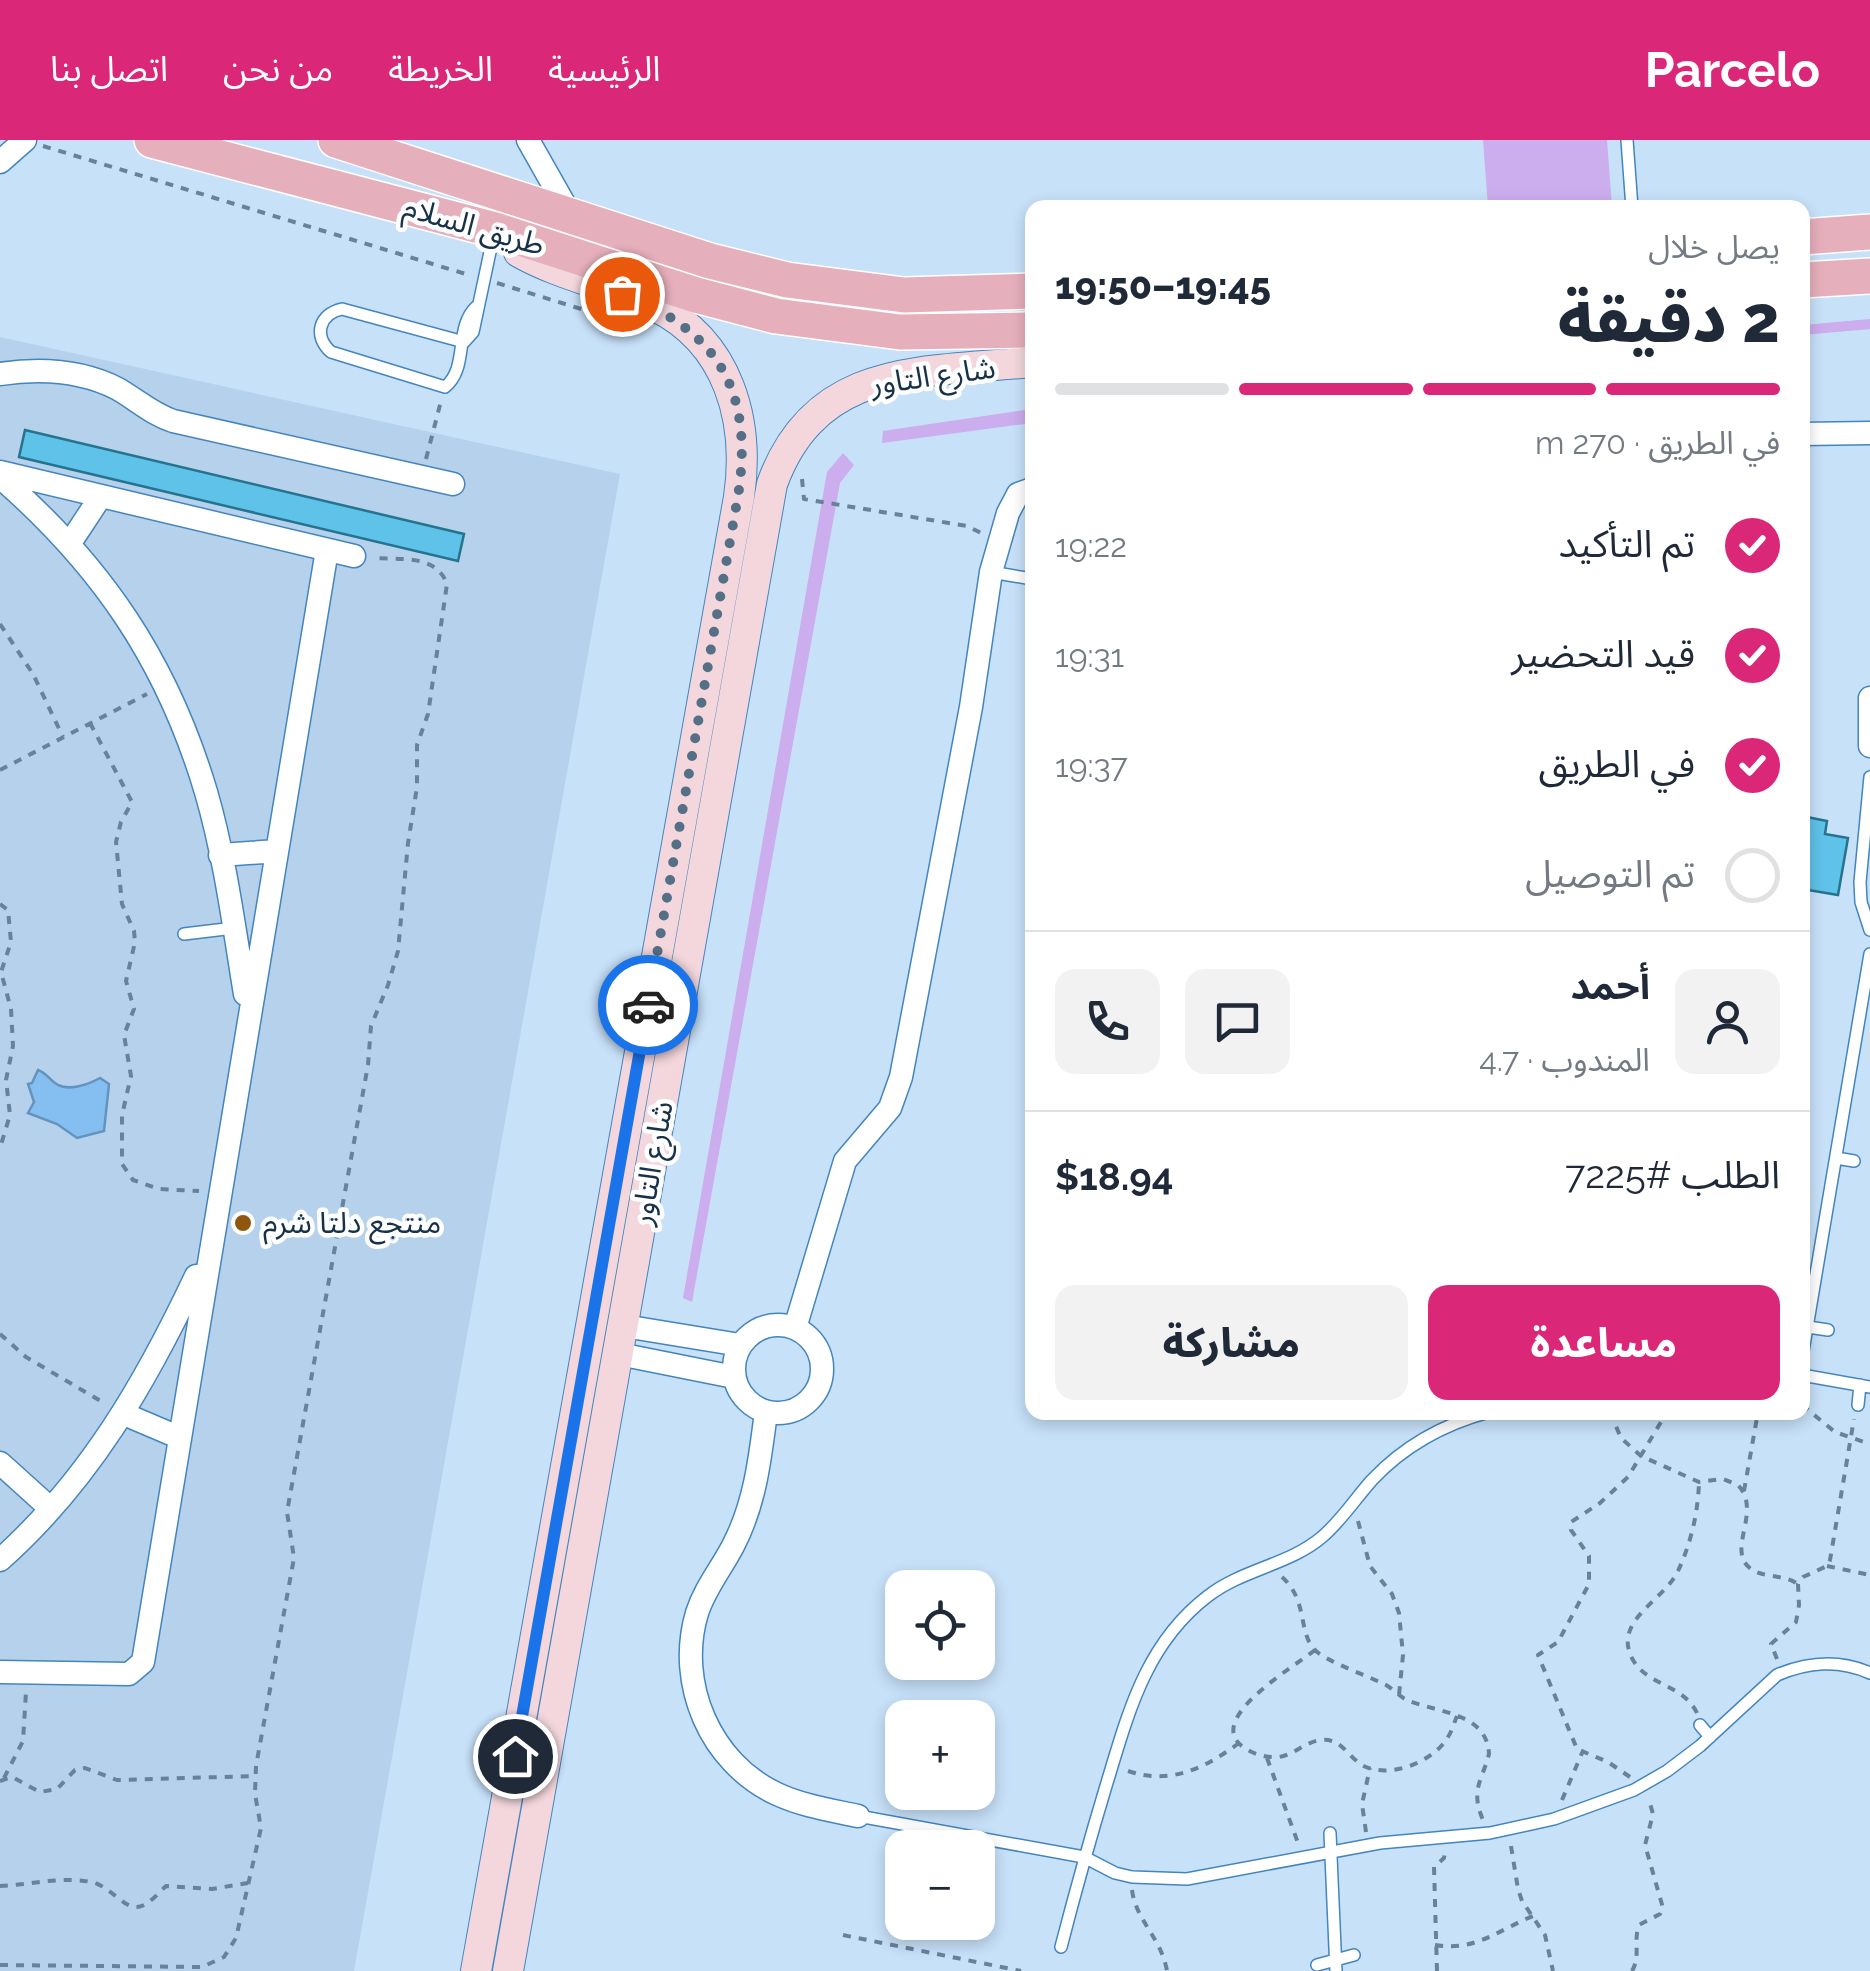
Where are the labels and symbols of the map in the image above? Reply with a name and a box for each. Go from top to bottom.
street label: طريق السلام [398,189,549,267]
pin [580,252,665,337]
street label: شارع التاور [867,349,998,407]
courier [598,955,698,1055]
street label: شارع التاور [623,1098,685,1230]
place label: منتجع دلتا شرم [263,1205,441,1245]
marker: منتجع دلتا شرم [232,1212,254,1234]
pin [473,1714,558,1799]

